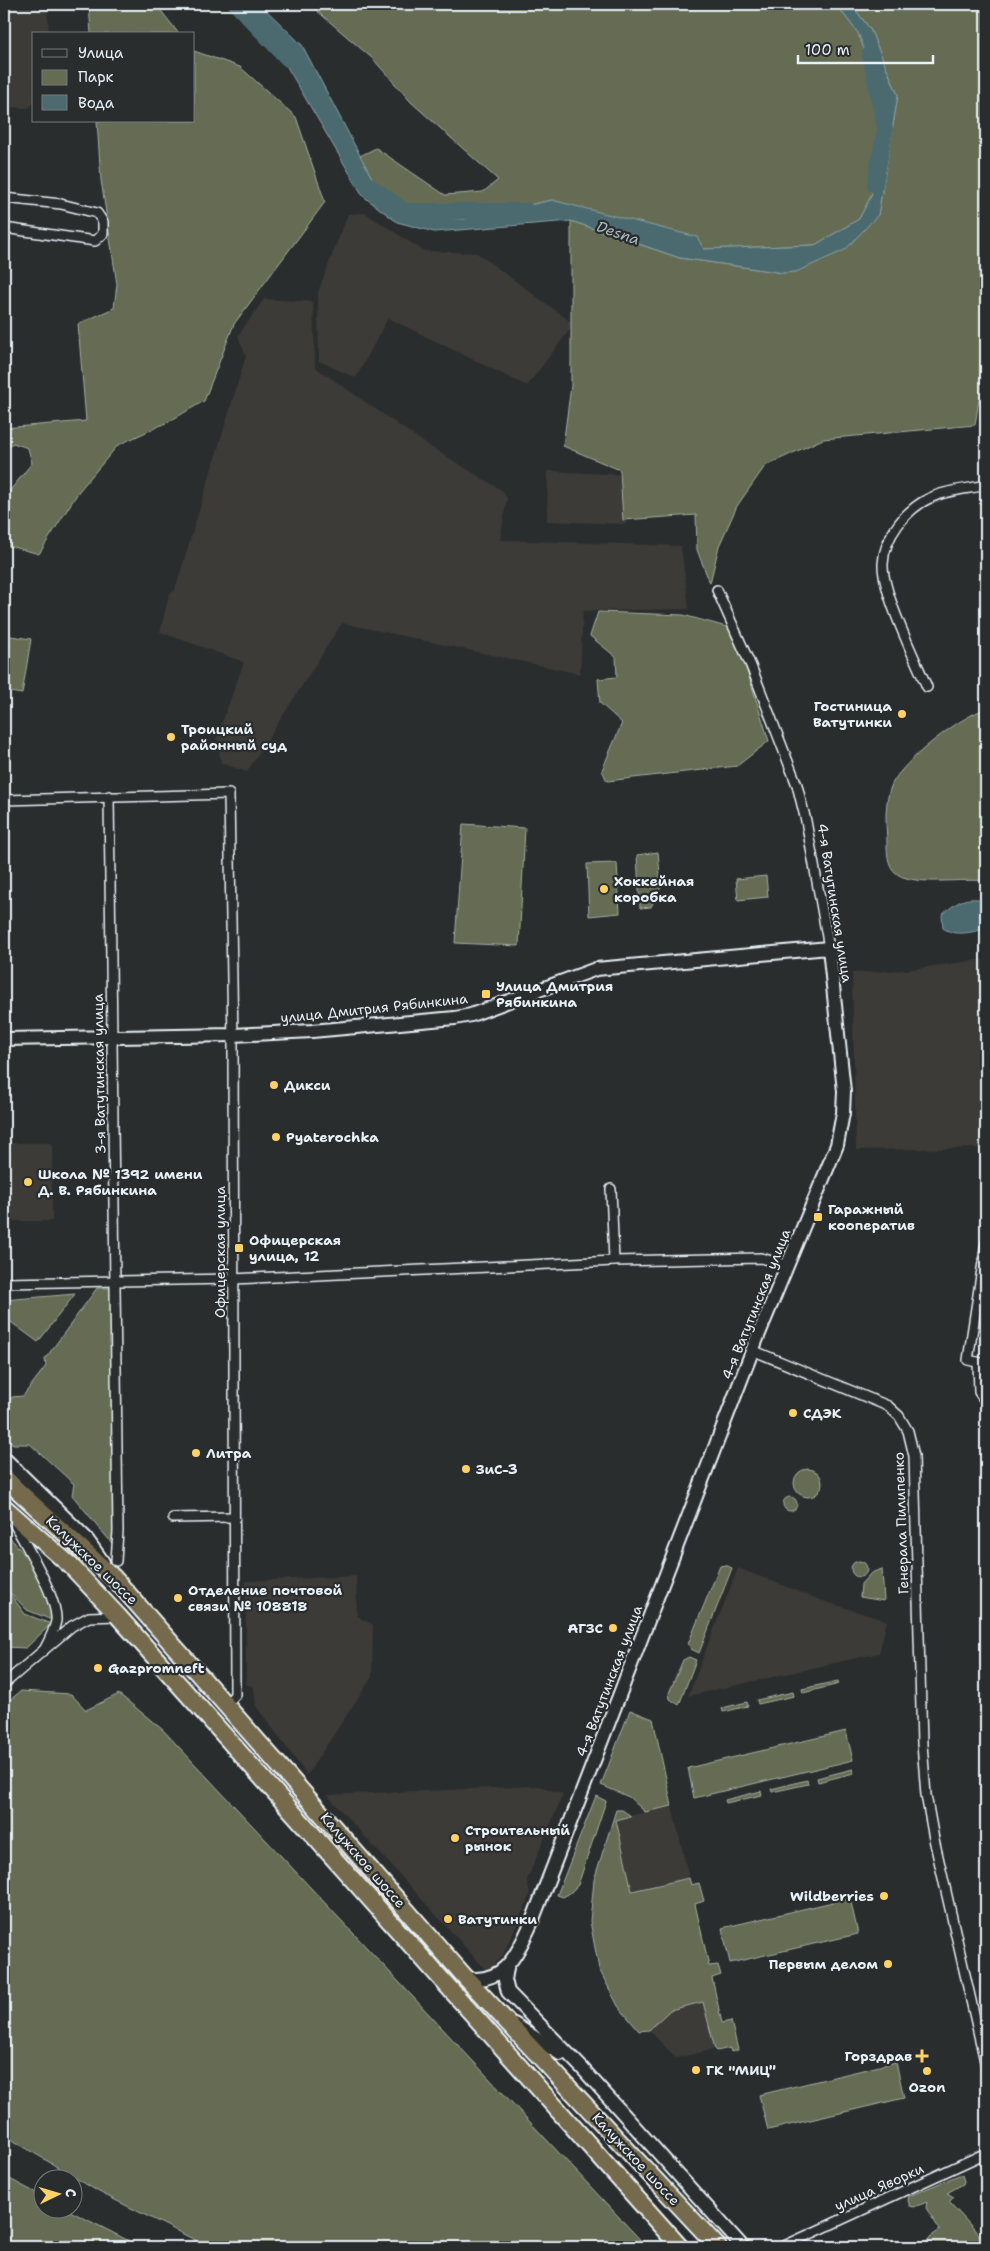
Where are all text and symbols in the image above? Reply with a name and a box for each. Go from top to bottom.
legend [32,32,195,122]
scale bar [798,32,932,64]
text: 100 m [805,40,850,60]
text: Улица [78,43,124,63]
text: Парк [78,67,114,87]
text: Вода [78,93,115,113]
water label: Desna [594,216,642,250]
place label: Гостиница Ватутинки [813,697,892,731]
marker: Гостиница Ватутинки [896,708,908,720]
place label: Троицкий районный суд [181,720,287,754]
marker: Троицкий районный суд [165,731,177,743]
street label: 4-я Ватутинская улица [814,822,857,984]
place label: Хоккейная коробка [614,872,694,906]
marker: Хоккейная коробка [598,883,610,895]
place label: Улица Дмитрия Рябинкина [496,977,613,1011]
marker: Улица Дмитрия Рябинкина [480,988,492,1000]
street label: улица Дмитрия Рябинкина [279,989,469,1027]
street label: 3-я Ватутинская улица [89,993,109,1154]
place label: Дикси [284,1076,331,1094]
marker: Дикси [268,1079,280,1091]
place label: Pyaterochka [286,1128,379,1146]
marker: Pyaterochka [270,1131,282,1143]
place label: Школа № 1392 имени Д. В. Рябинкина [38,1165,203,1199]
marker: Школа № 1392 имени Д. В. Рябинкина [22,1176,34,1188]
street label: Офицерская улица [211,1186,229,1318]
place label: Гаражный кооператив [828,1200,915,1234]
marker: Гаражный кооператив [812,1211,824,1223]
street label: 4-я Ватутинская улица [718,1226,795,1382]
place label: Офицерская улица, 12 [249,1231,341,1265]
marker: Офицерская улица, 12 [233,1242,245,1254]
place label: СДЭК [803,1404,842,1422]
marker: СДЭК [787,1407,799,1419]
place label: Литра [206,1444,252,1462]
marker: Литра [190,1447,202,1459]
street label: Генерала Пилипенко [890,1452,912,1594]
place label: ЗиС-3 [476,1460,518,1478]
marker: ЗиС-3 [460,1463,472,1475]
street label: Калужское шоссе [42,1512,142,1608]
place label: Отделение почтовой связи № 108818 [188,1581,343,1615]
marker: Отделение почтовой связи № 108818 [172,1592,184,1604]
street label: 4-я Ватутинская улица [572,1602,646,1759]
place label: АГЗС [568,1619,603,1637]
marker: АГЗС [607,1622,619,1634]
place label: Gazpromneft [108,1659,205,1677]
marker: Gazpromneft [92,1662,104,1674]
street label: Калужское шоссе [317,1809,409,1912]
place label: Строительный рынок [465,1821,570,1855]
marker: Строительный рынок [449,1832,461,1844]
place label: Wildberries [790,1887,874,1905]
marker: Wildberries [878,1890,890,1902]
place label: Ватутинки [458,1910,537,1928]
marker: Ватутинки [442,1913,454,1925]
place label: Первым делом [769,1955,878,1973]
marker: Первым делом [882,1958,894,1970]
place label: Горздрав [845,2047,912,2065]
marker: Горздрав [916,2050,928,2062]
place label: ГК "МИЦ" [706,2061,776,2079]
marker: ГК "МИЦ" [690,2064,702,2076]
marker: Ozon [921,2065,933,2077]
place label: Ozon [909,2078,945,2096]
street label: Калужское шоссе [588,2109,684,2209]
street label: улица Яворки [832,2159,926,2215]
north arrow [32,2168,82,2218]
text: С [62,2188,80,2198]

